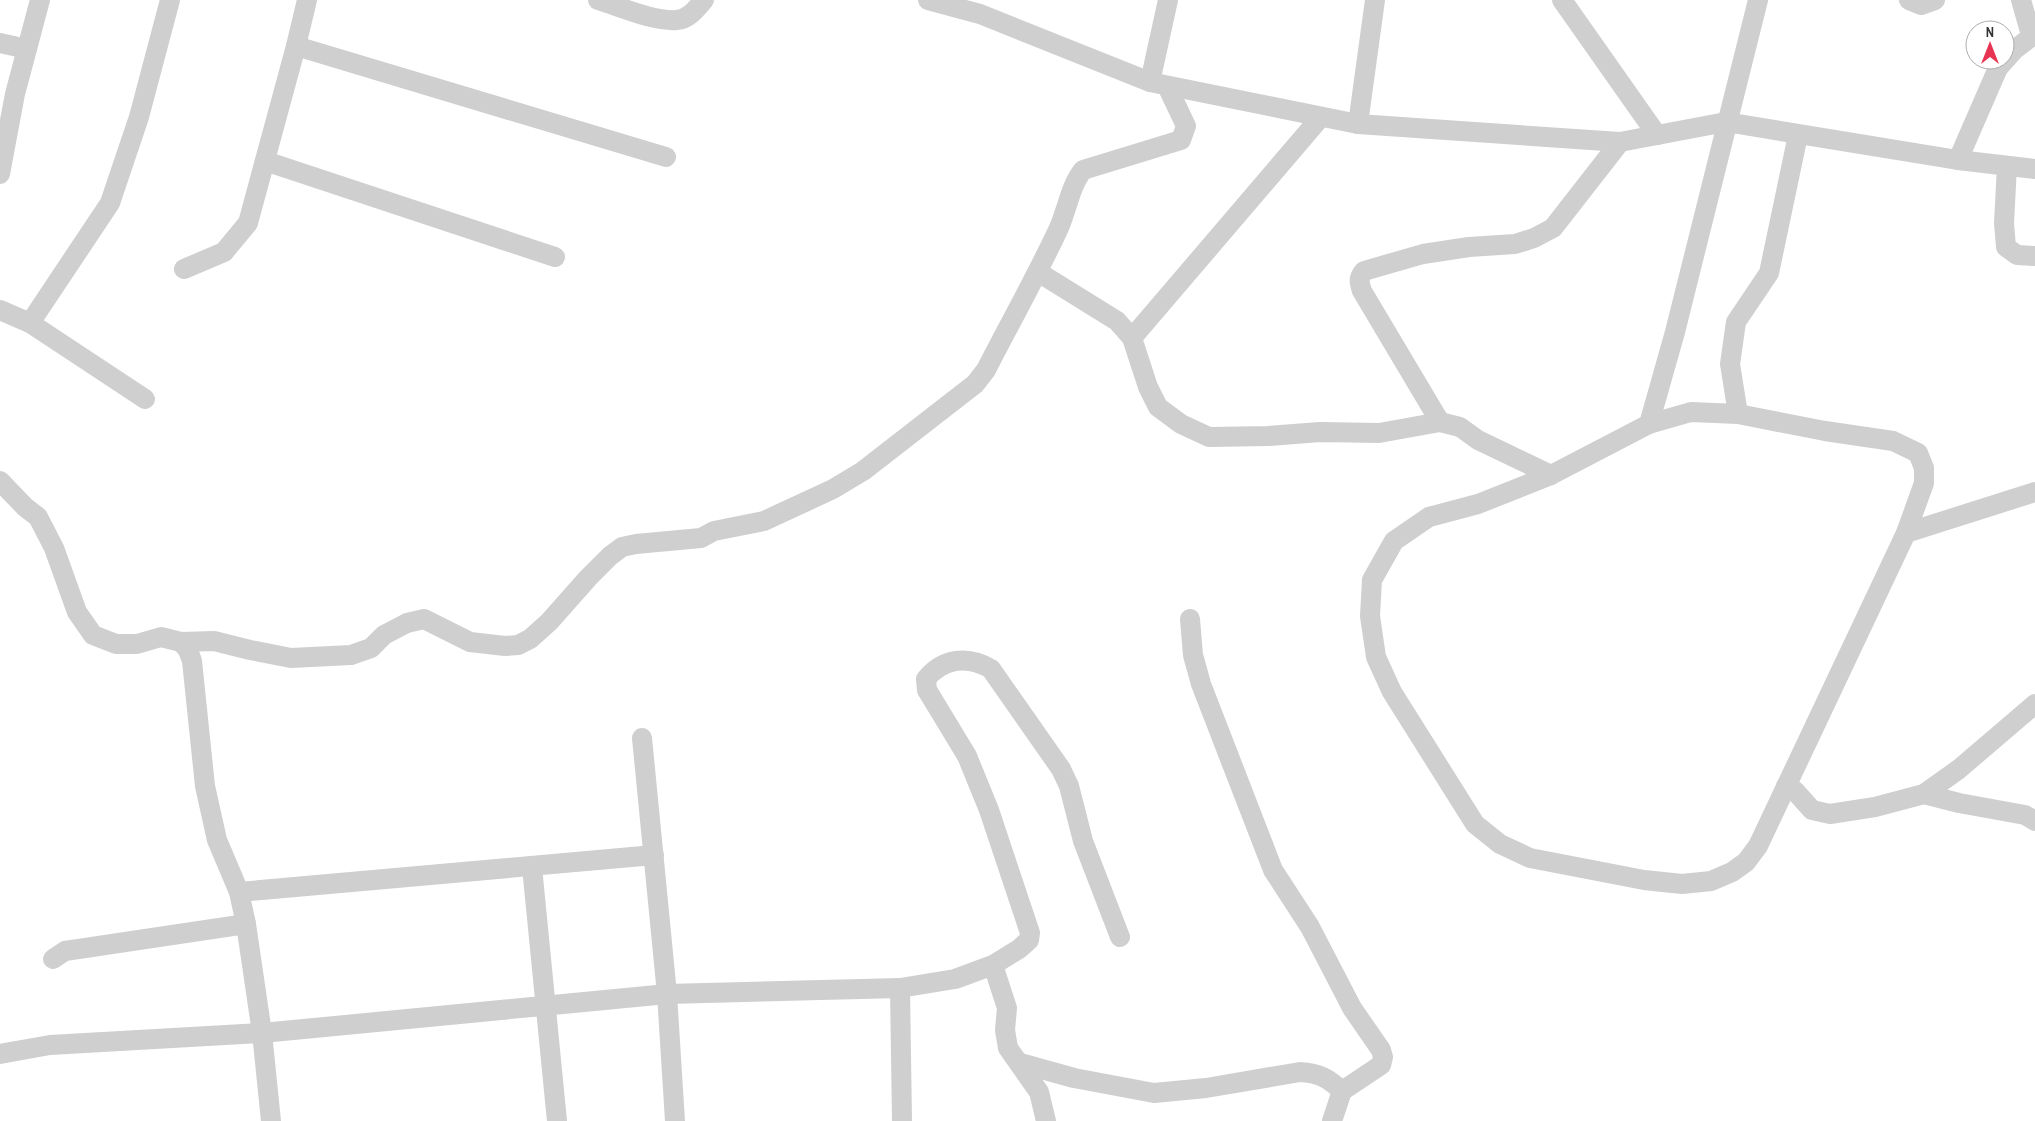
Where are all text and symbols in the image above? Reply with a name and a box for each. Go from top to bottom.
north arrow [1965,20,2015,70]
text: N [1986,23,1994,41]

